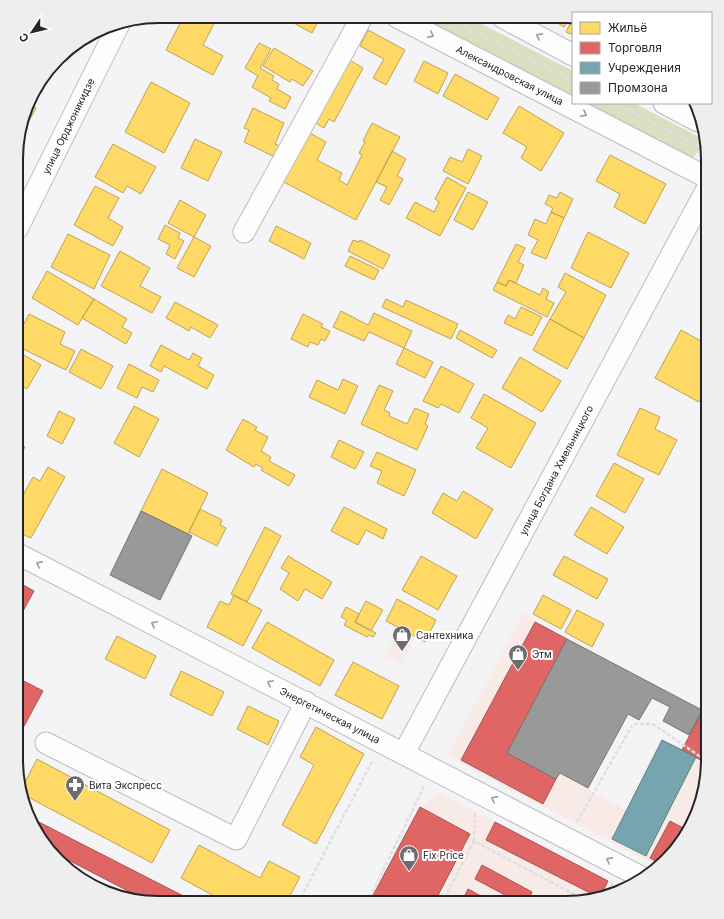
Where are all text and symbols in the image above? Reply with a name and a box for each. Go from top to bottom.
north arrow [12,12,52,52]
legend [572,12,712,104]
text: Жильё [608,20,647,35]
text: С [16,30,32,45]
one-way arrow [427,30,434,37]
one-way arrow [535,34,543,41]
text: Торговля [608,40,662,55]
street label: Александровская улица [454,43,566,107]
text: Учреждения [608,60,681,75]
street label: улица Орджоникидзе [40,76,97,176]
text: Промзона [608,80,668,95]
one-way arrow [580,109,587,116]
street label: улица Богдана Хмельницкого [517,403,595,537]
one-way arrow [36,561,43,569]
one-way arrow [151,621,159,629]
shop icon: Сантехника [391,624,413,652]
place label: Сантехника [416,629,473,641]
shop icon: Этм [507,643,529,671]
place label: Этм [532,648,552,660]
one-way arrow [267,681,274,688]
street label: Энергетическая улица [278,684,382,746]
pharmacy icon: Вита Экспресс [64,774,86,802]
place label: Вита Экспресс [89,779,162,791]
one-way arrow [490,797,498,804]
shop icon: Fix Price [398,844,420,872]
place label: Fix Price [423,849,464,861]
one-way arrow [606,857,613,864]

